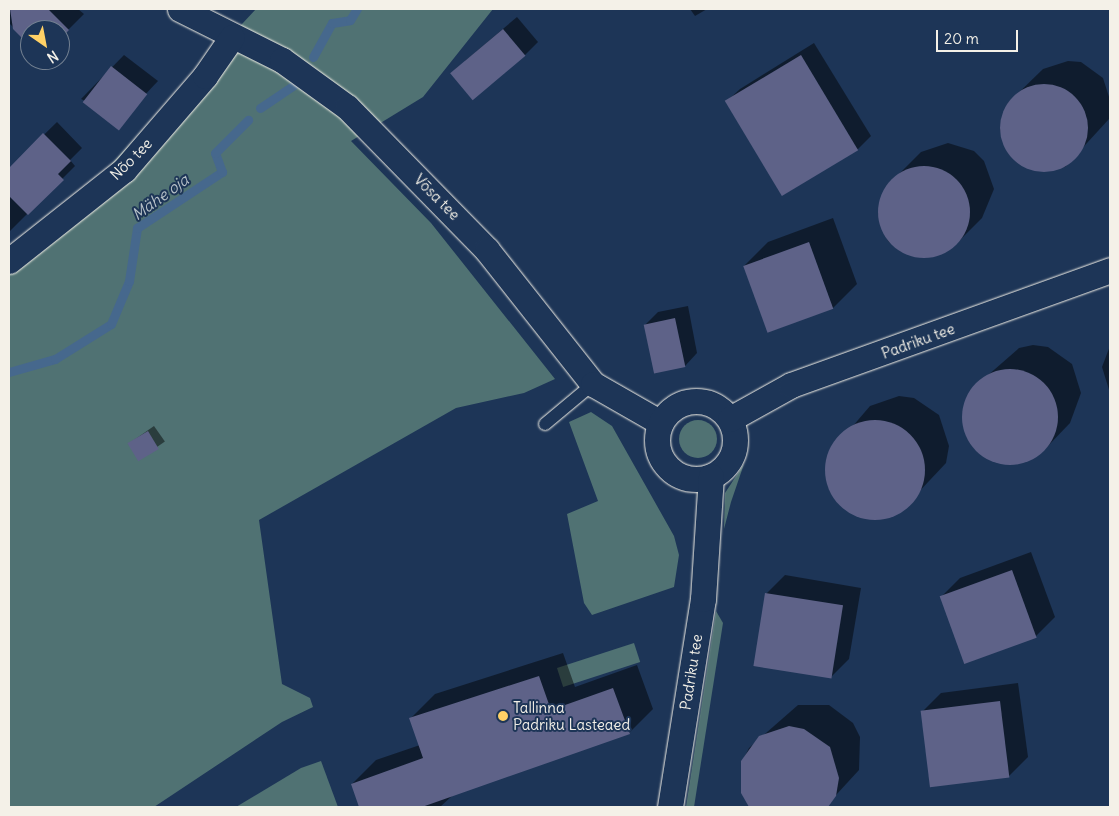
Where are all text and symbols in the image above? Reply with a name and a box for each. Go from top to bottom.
north arrow [20,20,70,70]
scale bar [939,20,1022,52]
text: 20 m [944,29,979,48]
text: N [44,47,62,67]
street label: Nõo tee [106,134,156,184]
water label: Mähe oja [128,170,192,224]
street label: Võsa tee [410,170,464,224]
street label: Padriku tee [879,319,957,363]
street label: Padriku tee [676,633,706,711]
place label: Tallinna Padriku Lasteaed [513,698,630,733]
marker: Tallinna Padriku Lasteaed [497,710,509,722]

